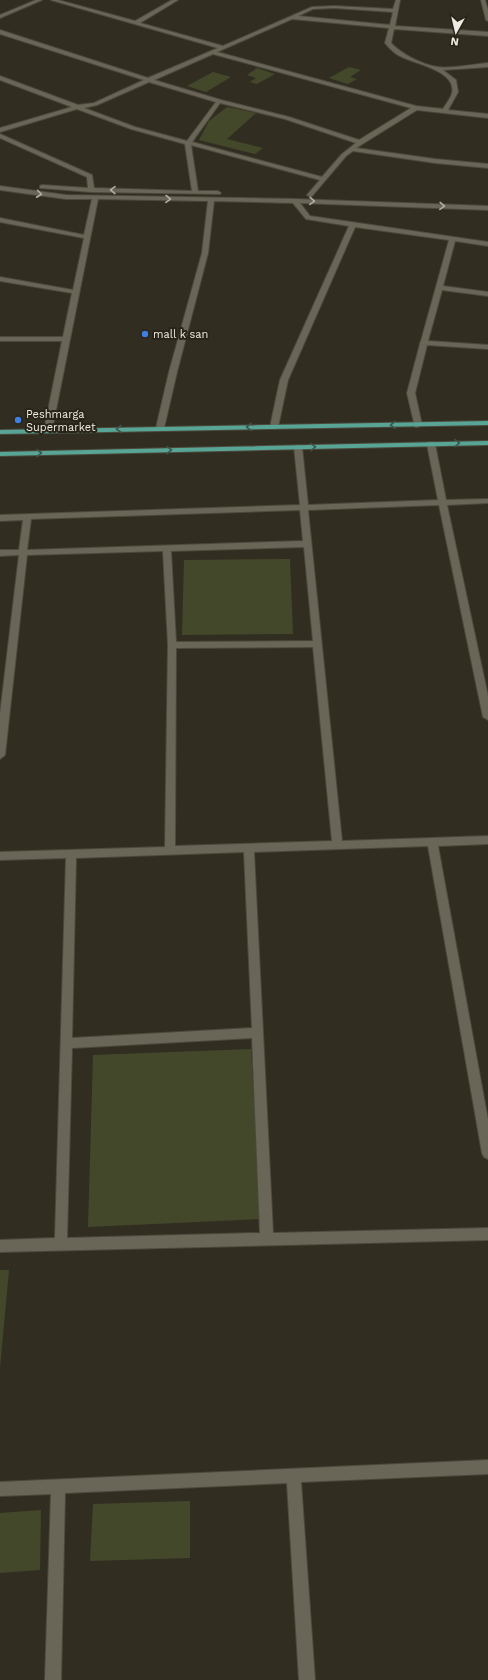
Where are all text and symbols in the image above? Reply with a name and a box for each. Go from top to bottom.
north arrow [436,12,476,52]
text: N [450,34,460,48]
one-way arrow [110,186,116,195]
one-way arrow [36,189,42,198]
one-way arrow [165,195,171,203]
one-way arrow [309,197,315,206]
one-way arrow [439,202,445,210]
place label: mall k san [153,328,208,341]
marker: mall k san [140,329,150,339]
place label: Peshmarga Supermarket [26,408,96,434]
marker: Peshmarga Supermarket [13,415,23,425]
one-way arrow [390,421,396,429]
one-way arrow [246,423,252,431]
one-way arrow [116,425,122,433]
one-way arrow [454,439,460,448]
one-way arrow [310,443,316,451]
one-way arrow [166,446,172,454]
one-way arrow [36,449,42,457]

